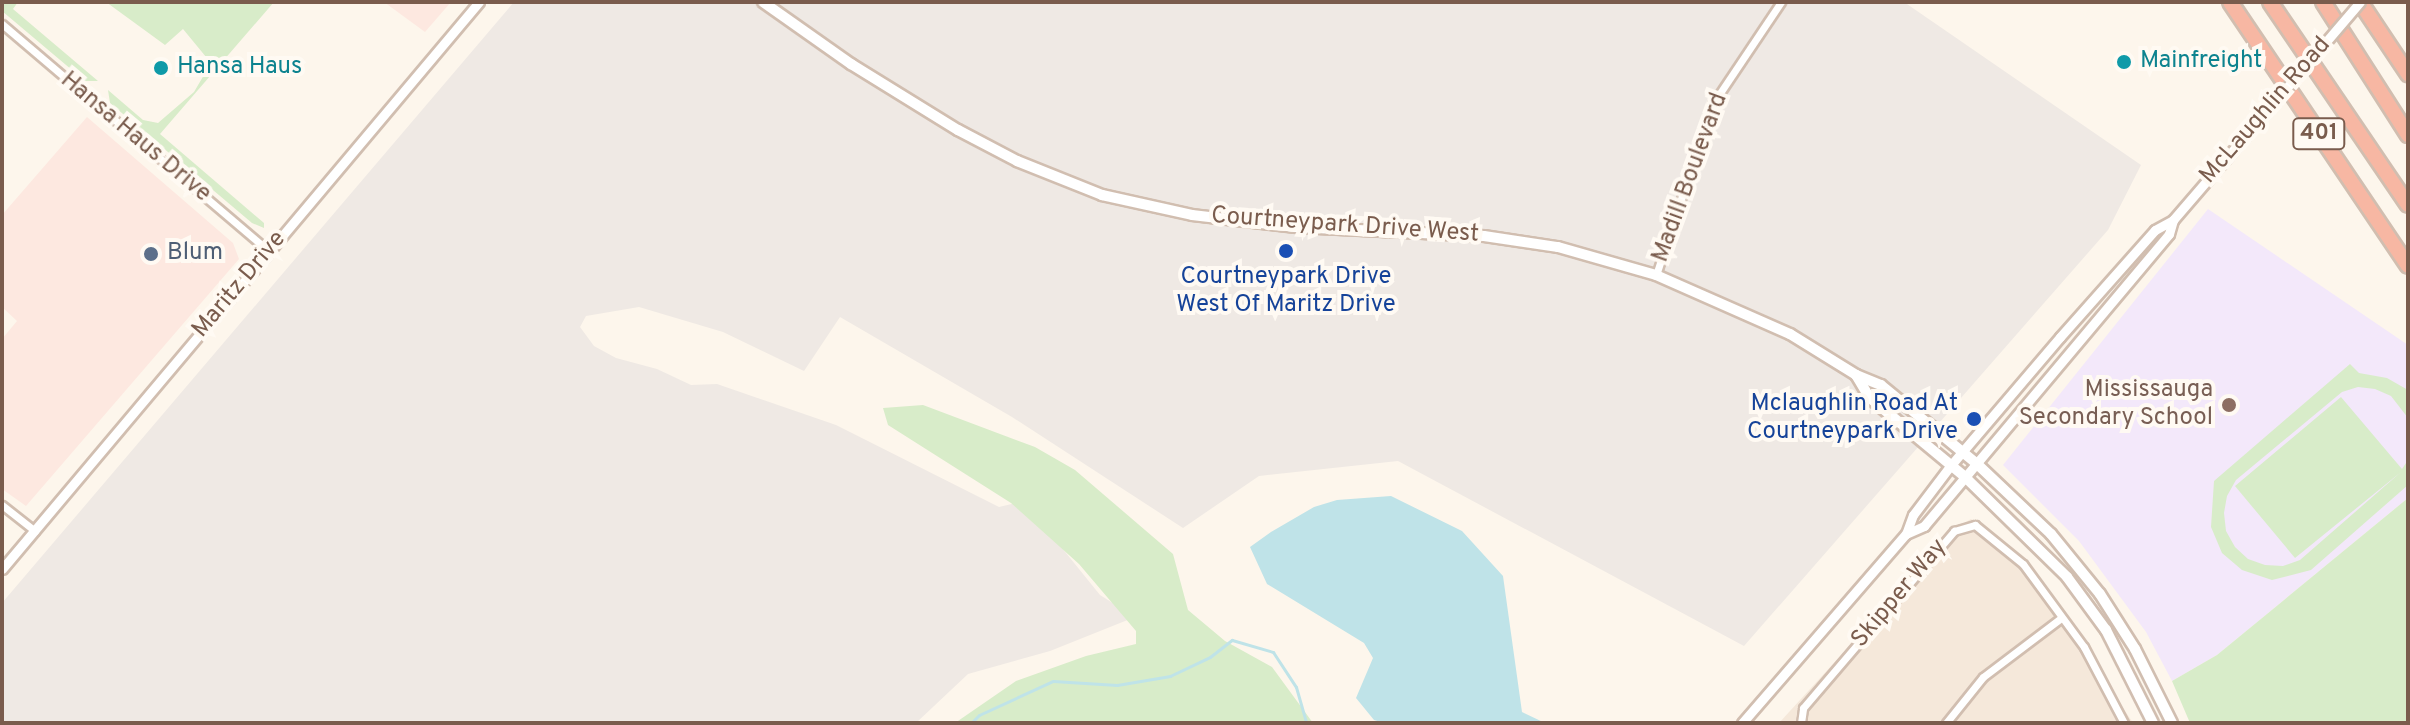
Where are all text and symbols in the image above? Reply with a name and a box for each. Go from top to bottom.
street label: McLaughlin Road [2194,32,2338,190]
place label: Mainfreight [2140,48,2262,76]
marker: Mainfreight [2115,53,2133,71]
place label: Hansa Haus [177,54,302,82]
marker: Hansa Haus [152,59,170,77]
street label: Hansa Haus Drive [54,67,216,209]
street label: Madill Boulevard [1647,89,1735,267]
road number: 401 [2291,116,2347,152]
street label: Courtneypark Drive West [1210,202,1480,250]
street label: Maritz Drive [187,226,293,344]
place label: Blum [167,240,223,268]
marker: Courtneypark Drive West Of Maritz Drive [1277,242,1295,260]
marker: Blum [142,245,160,263]
place label: Courtneypark Drive West Of Maritz Drive [1176,264,1396,320]
place label: Mississauga Secondary School [2019,377,2213,433]
place label: Mclaughlin Road At Courtneypark Drive [1747,391,1958,447]
marker: Mississauga Secondary School [2220,396,2238,414]
marker: Mclaughlin Road At Courtneypark Drive [1965,410,1983,428]
street label: Skipper Way [1846,534,1954,654]

